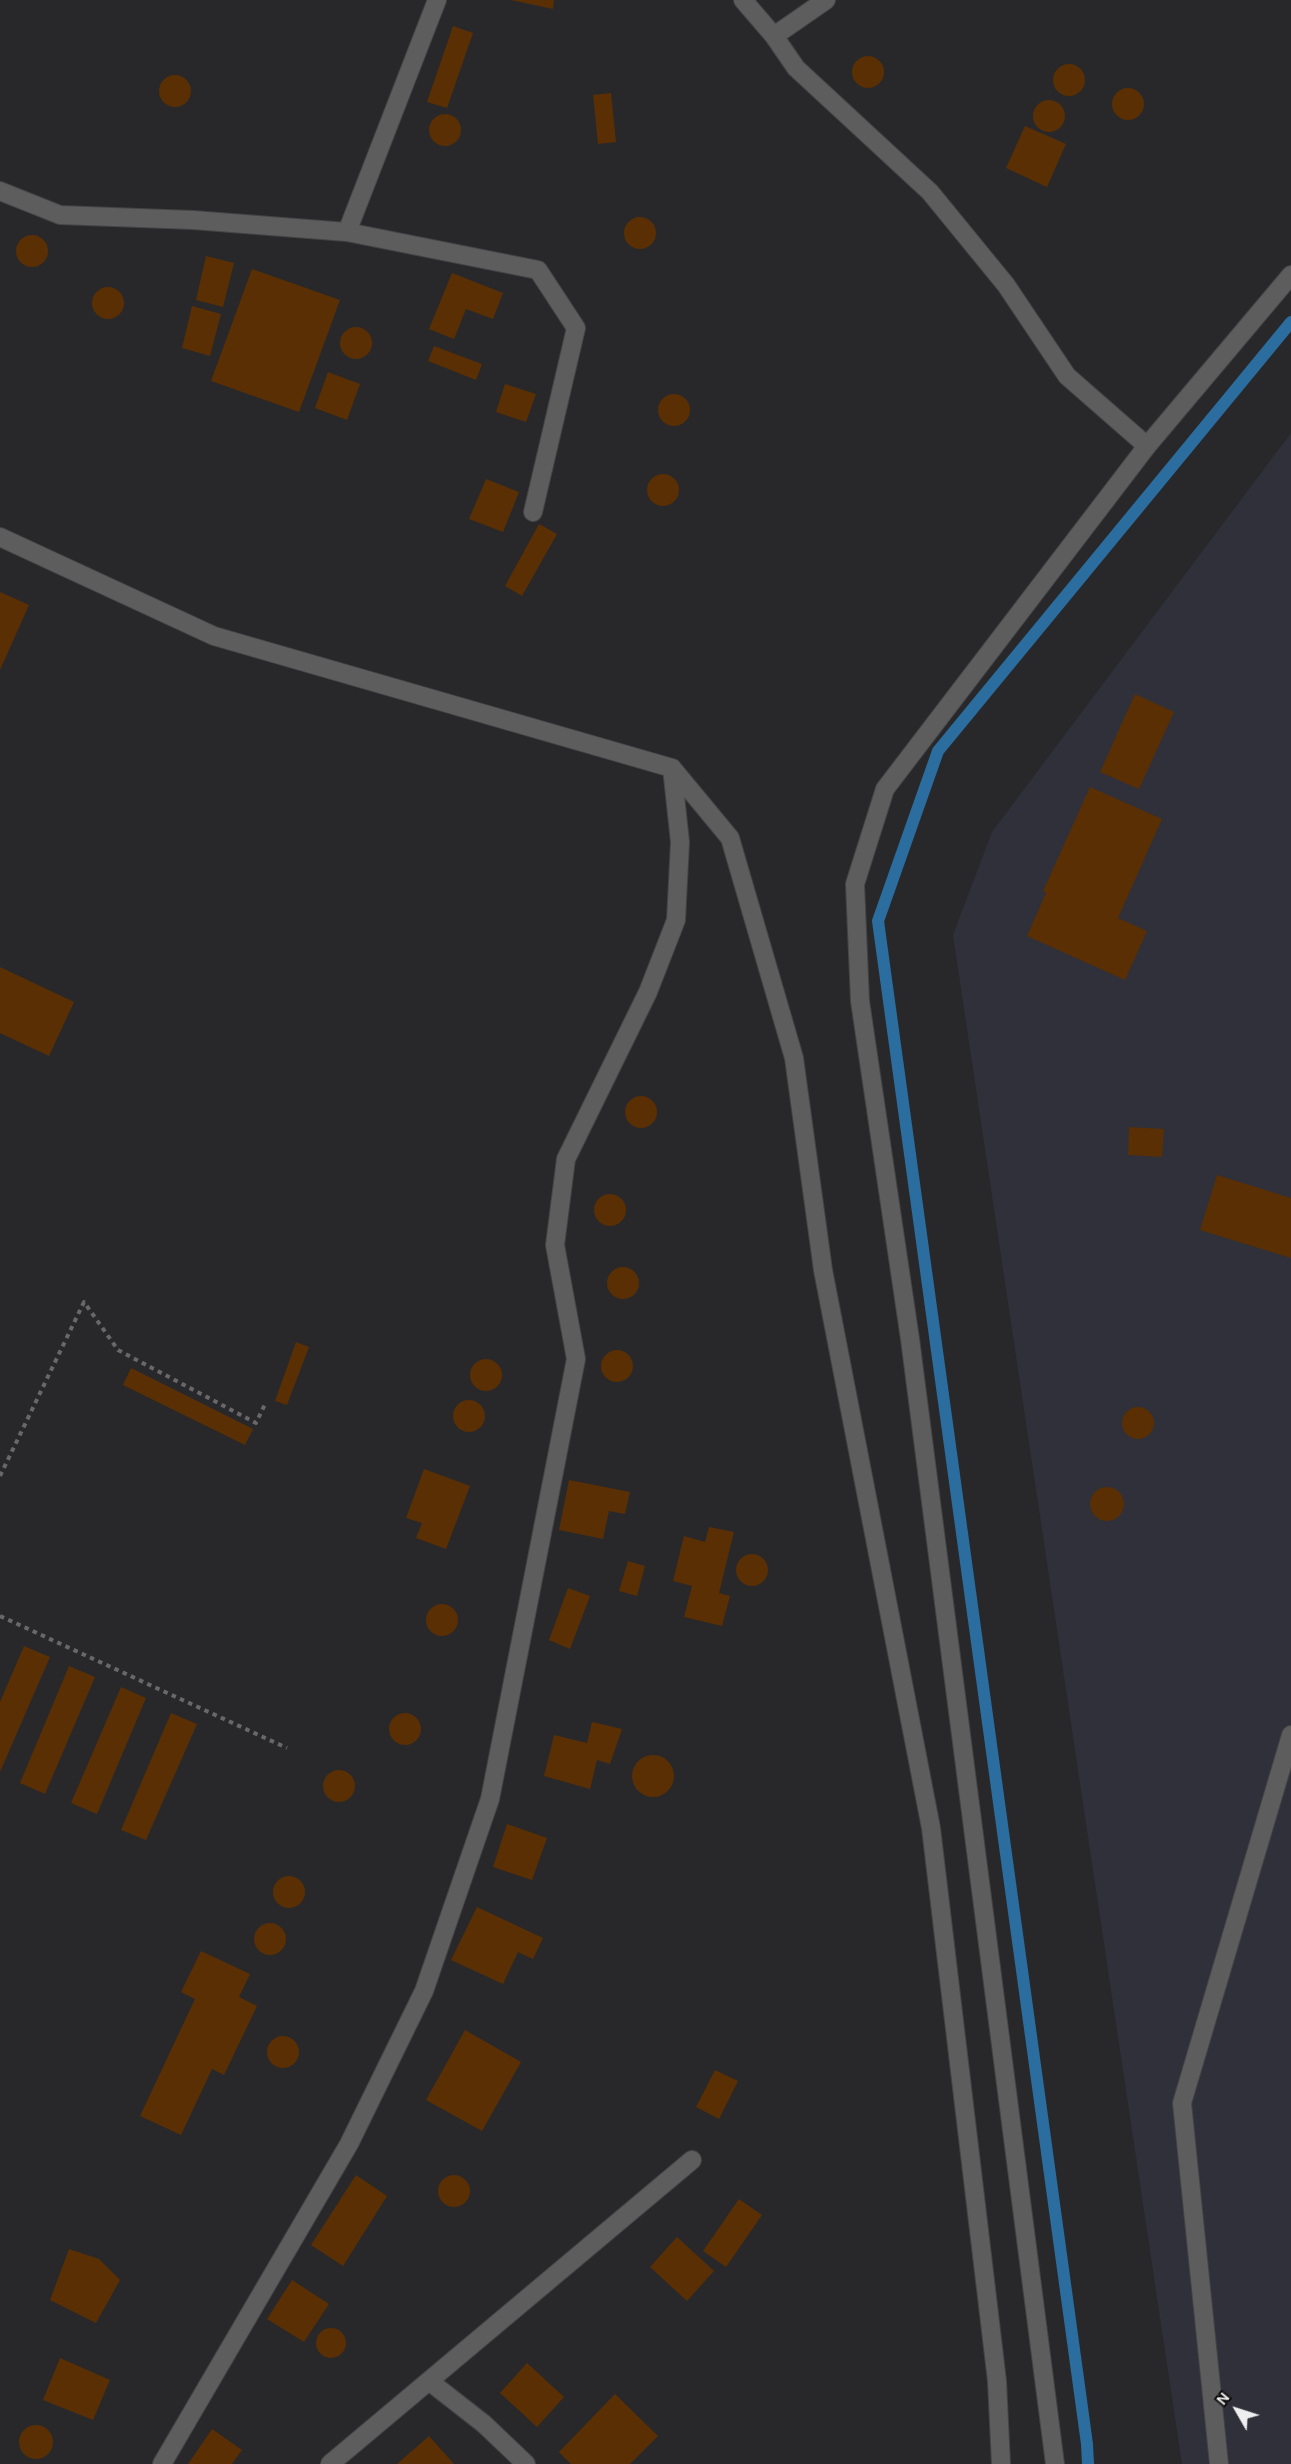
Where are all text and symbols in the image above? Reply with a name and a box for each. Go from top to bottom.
north arrow [1207,2380,1267,2440]
text: N [1212,2388,1234,2409]

